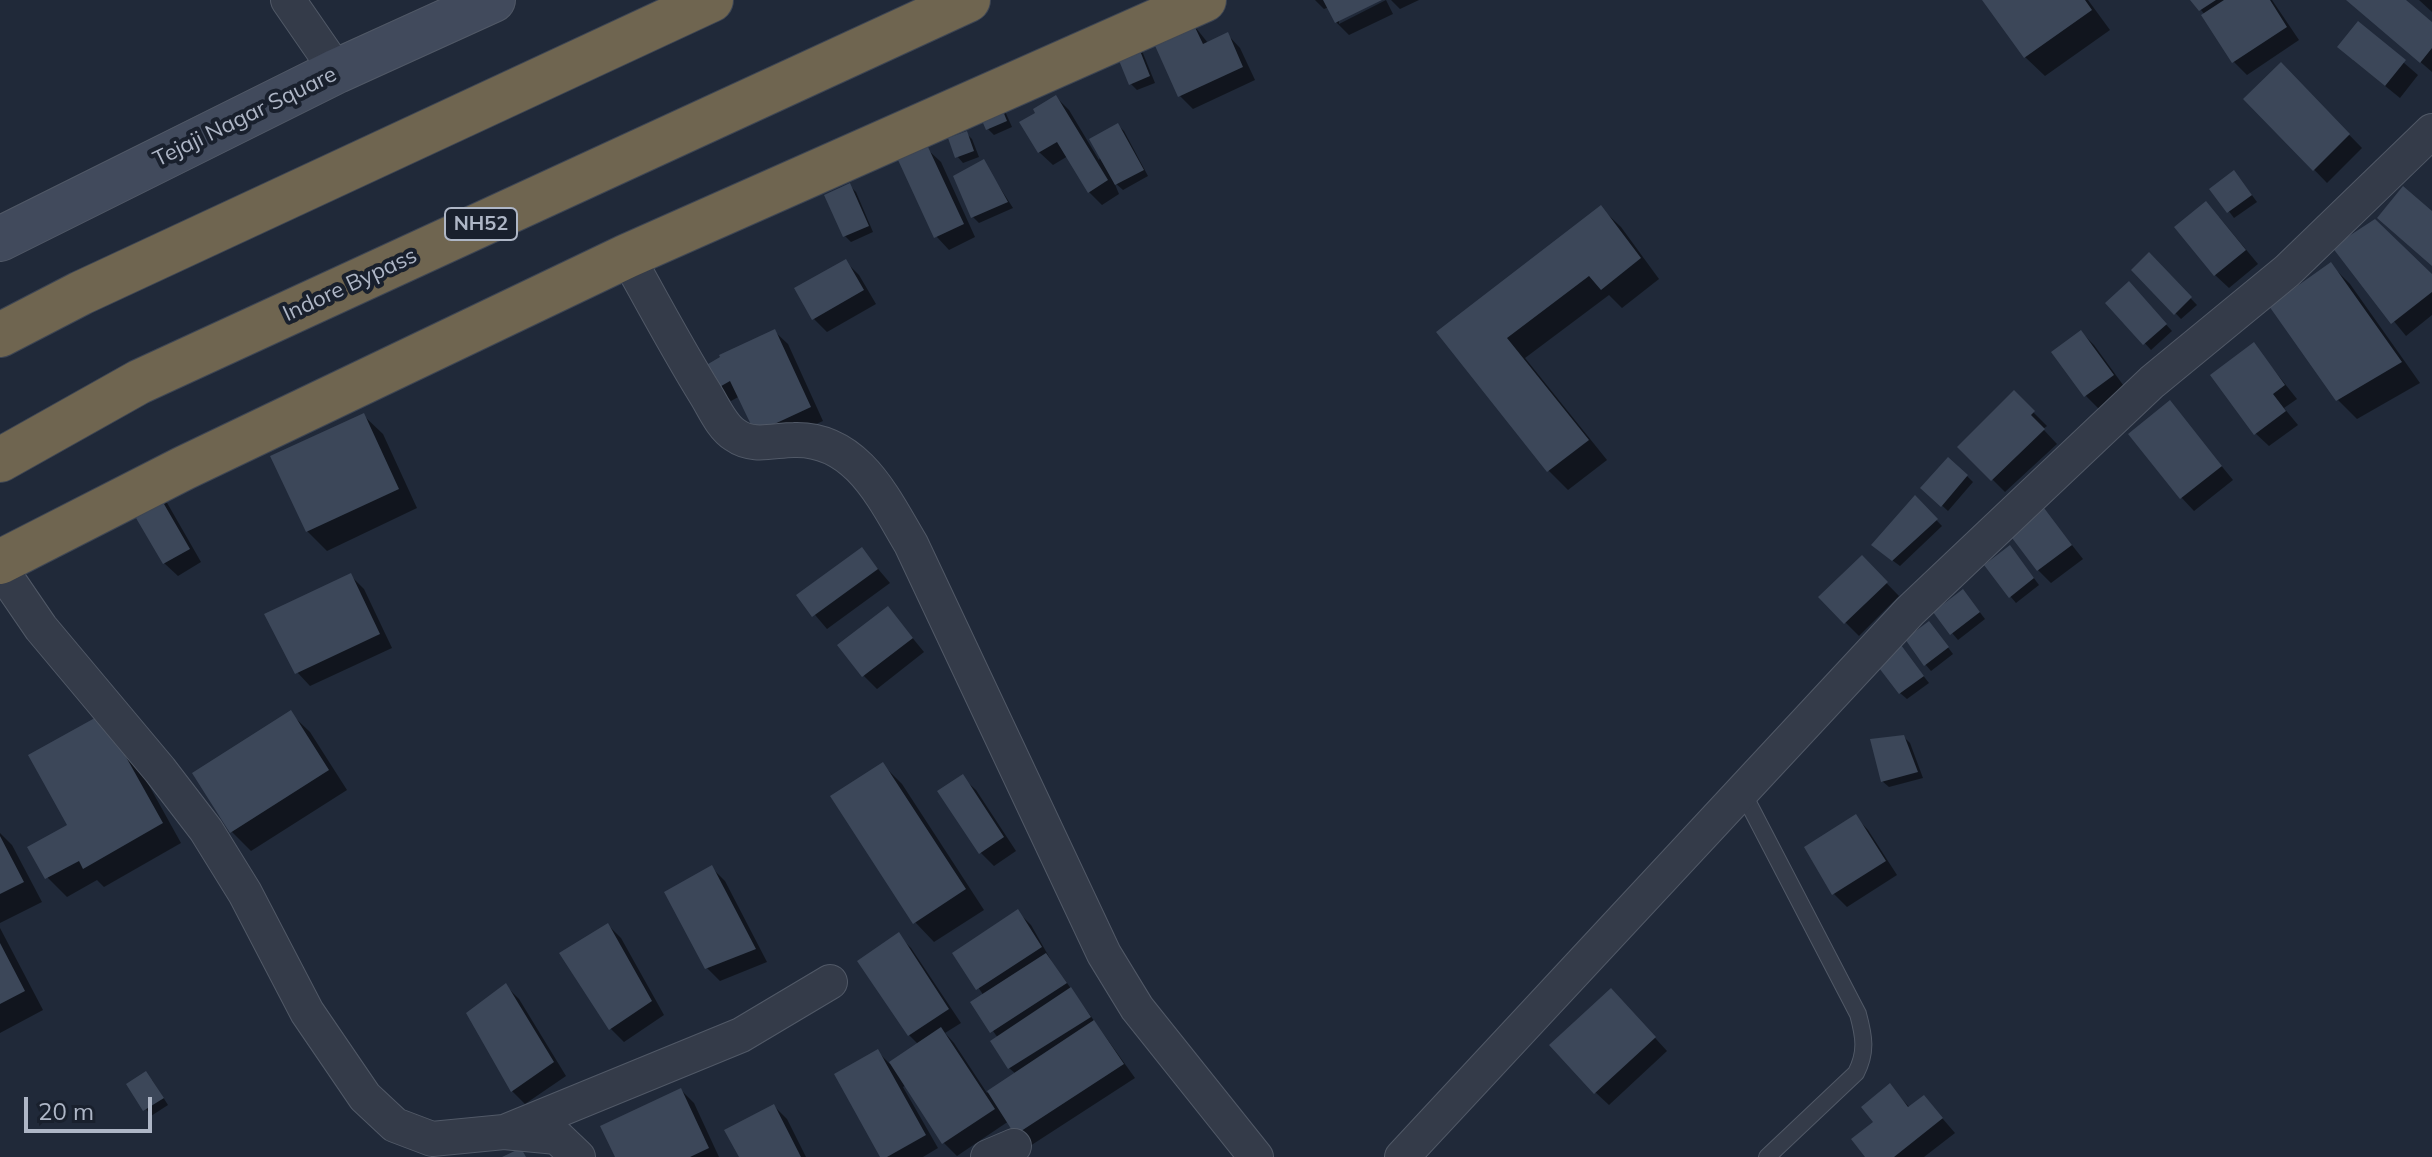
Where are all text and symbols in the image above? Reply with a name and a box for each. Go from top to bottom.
street label: Tejaji Nagar Square [149,61,341,173]
road number: NH52 [445,208,517,240]
street label: Indore Bypass [279,242,421,328]
scale bar [28,1081,156,1131]
text: 20 m [38,1096,94,1126]

